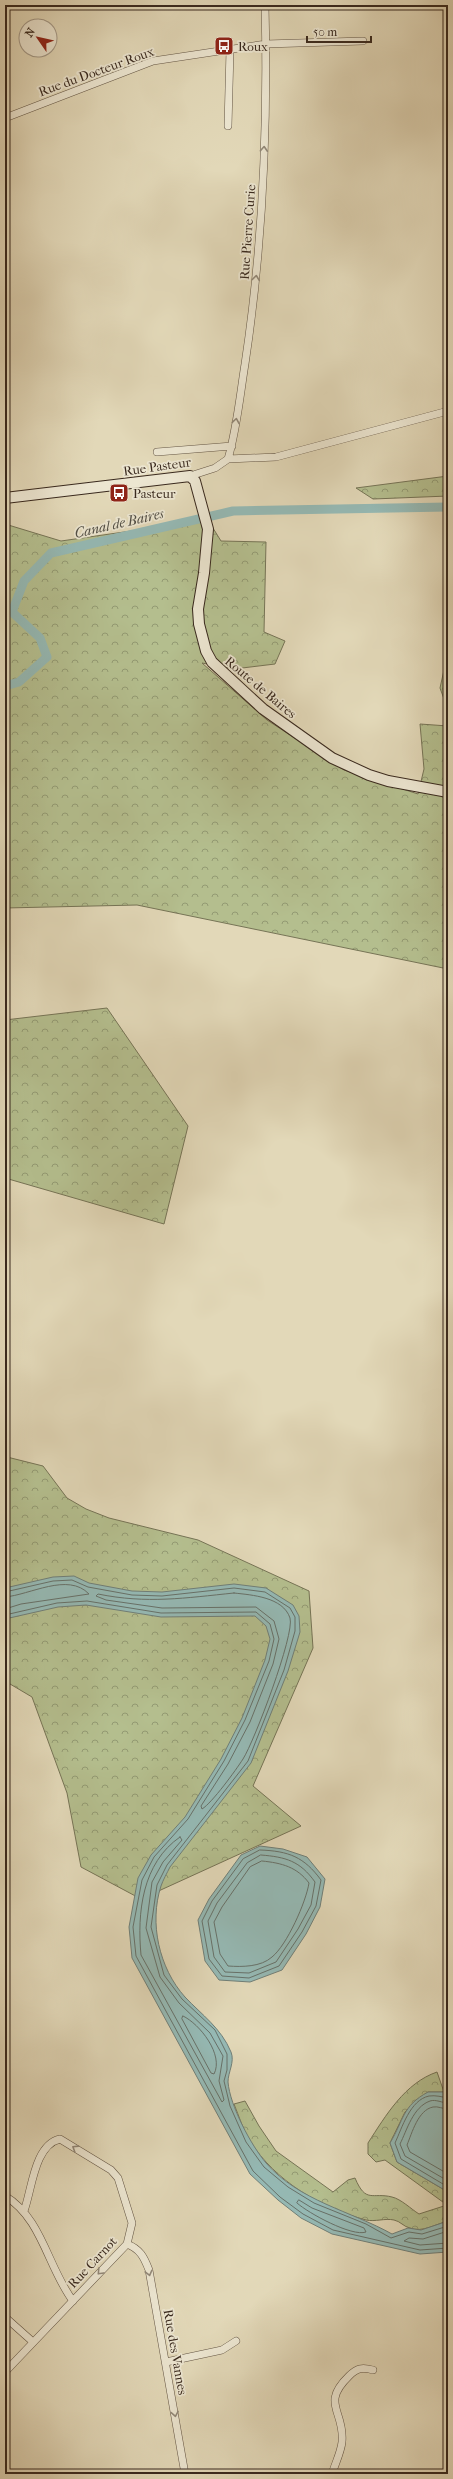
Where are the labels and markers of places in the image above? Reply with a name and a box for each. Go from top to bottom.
bus stop icon: Roux [213,35,235,57]
place label: Roux [238,39,268,54]
bus stop icon: Pasteur [108,482,130,504]
place label: Pasteur [133,486,176,501]

